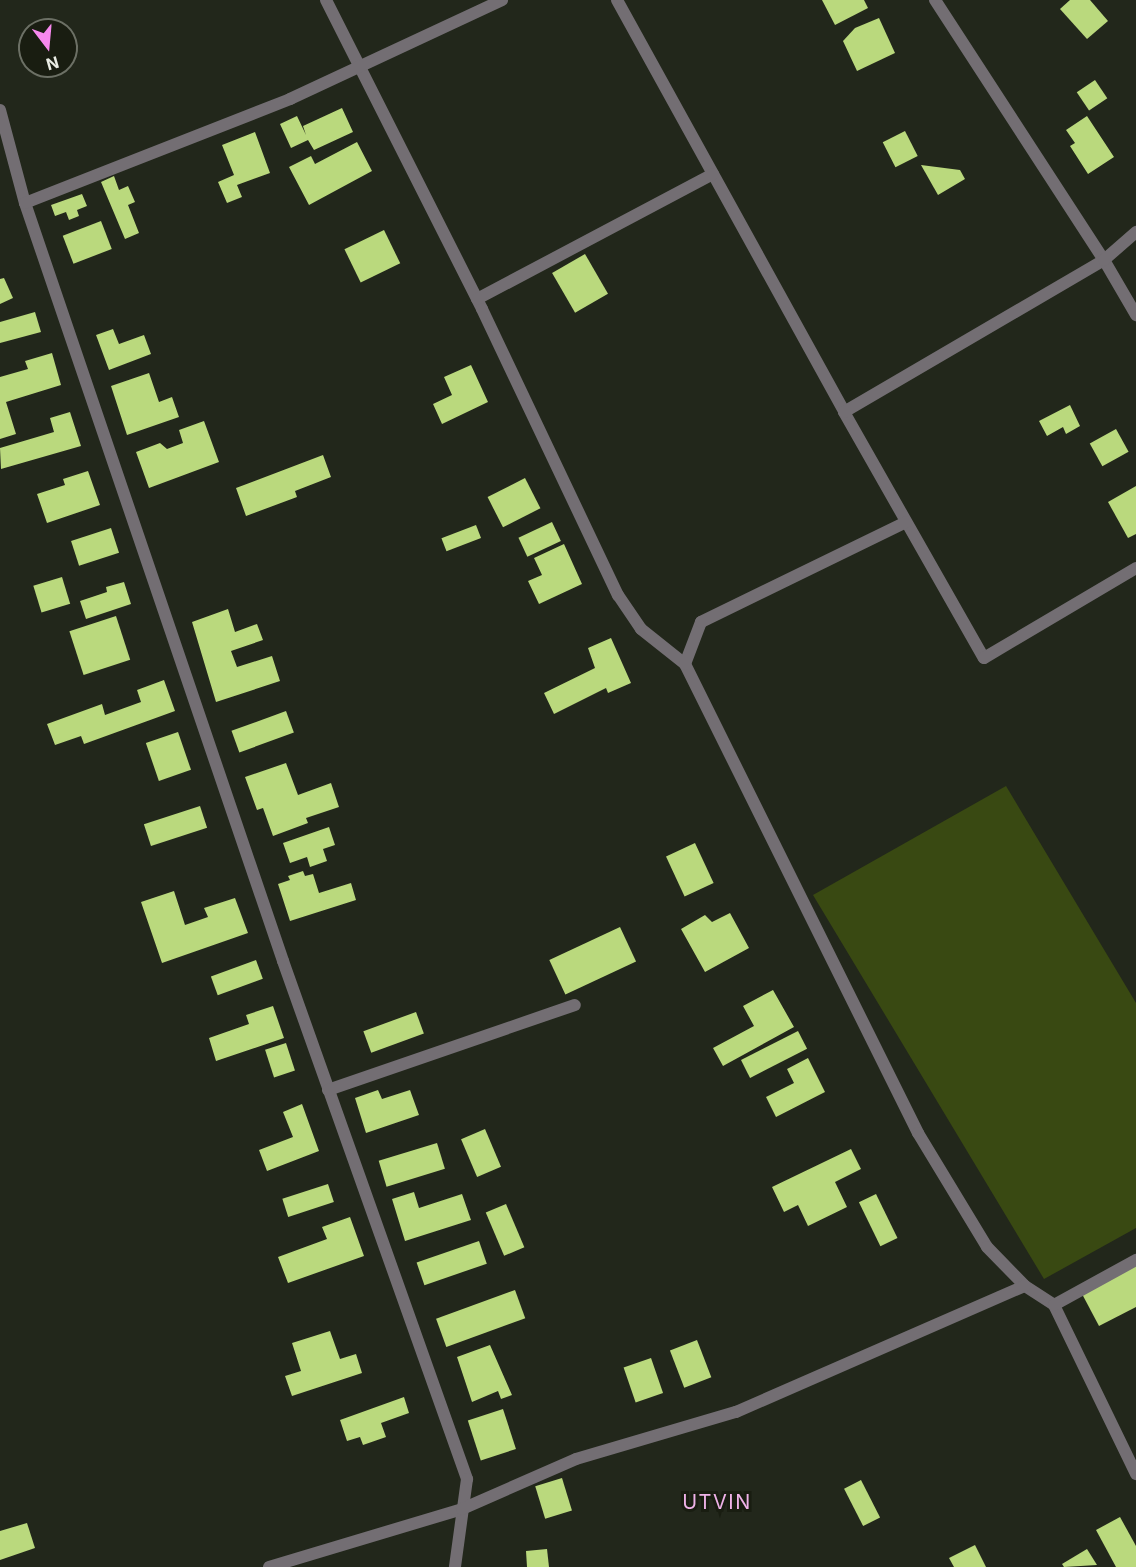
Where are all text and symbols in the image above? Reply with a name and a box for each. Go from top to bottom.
north arrow [18,18,78,78]
text: N [44,52,61,75]
district label: UTVIN [682,1490,752,1514]

